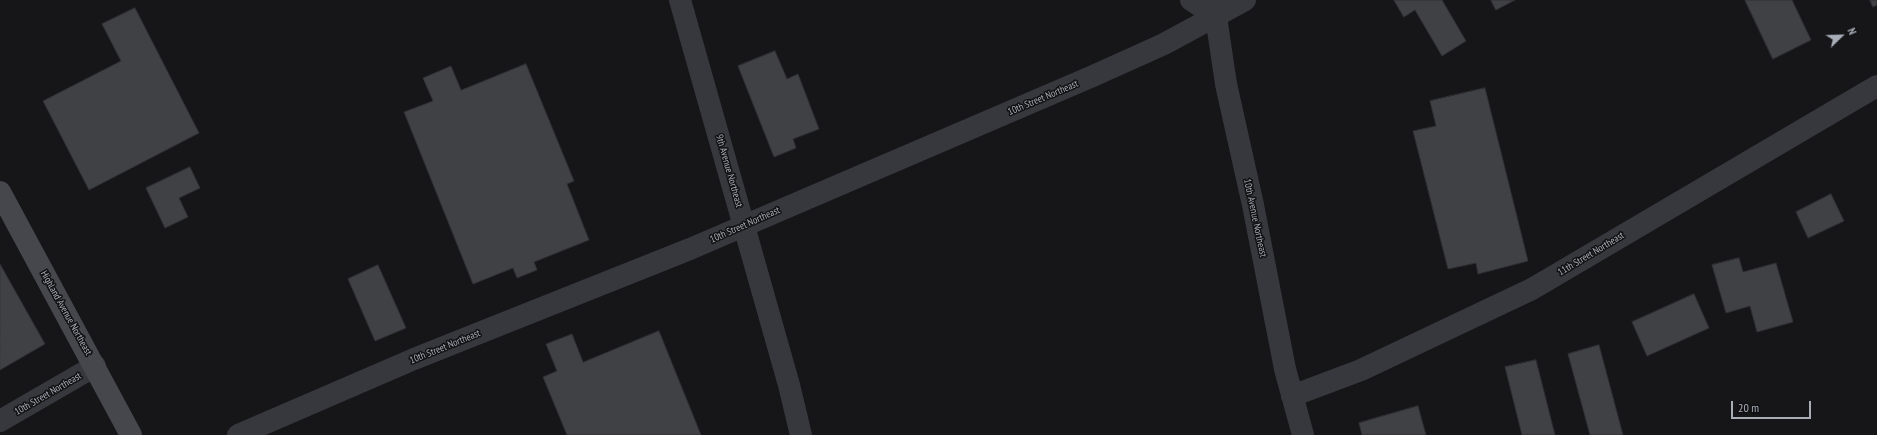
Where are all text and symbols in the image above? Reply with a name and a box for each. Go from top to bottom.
north arrow [1821,16,1861,56]
text: N [1844,26,1860,37]
street label: 10th Street Northeast [1006,78,1080,118]
street label: 9th Avenue Northeast [713,133,745,209]
street label: 10th Avenue Northeast [1241,178,1269,258]
street label: 10th Street Northeast [708,204,782,246]
street label: 11th Street Northeast [1556,229,1626,279]
street label: Highland Avenue Northeast [38,269,94,357]
street label: 10th Street Northeast [408,327,482,367]
street label: 10th Street Northeast [12,370,84,418]
scale bar [1733,393,1813,419]
text: 20 m [1738,400,1759,415]

